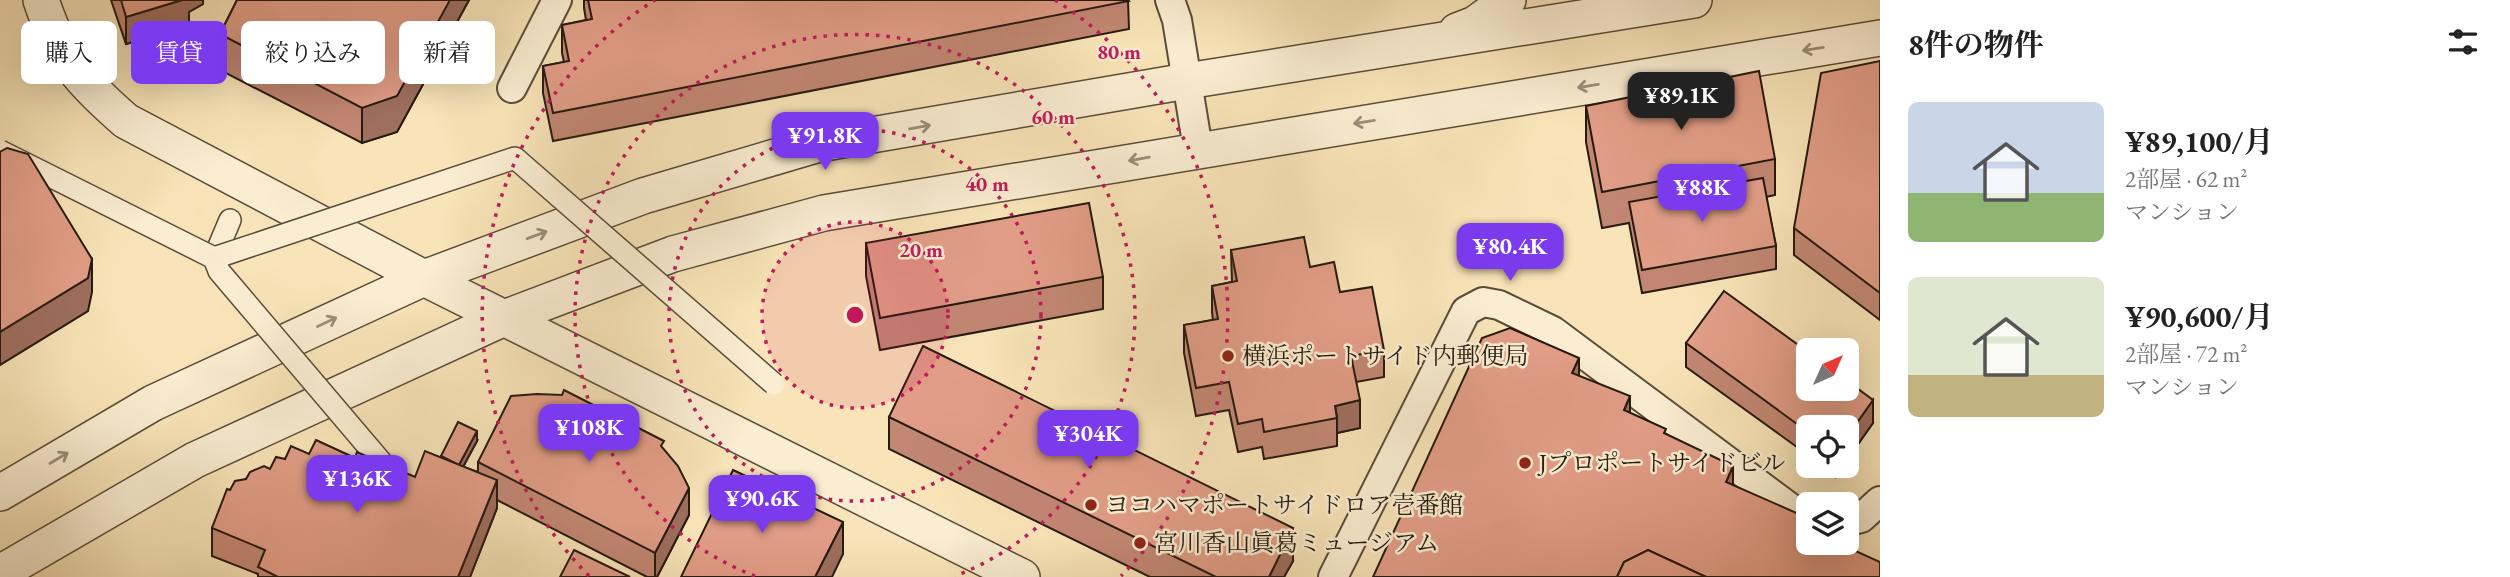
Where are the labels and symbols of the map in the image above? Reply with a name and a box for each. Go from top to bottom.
text: 80 m [1097,38,1141,65]
one-way arrow [1802,43,1825,56]
pin: ¥89.1K [1624,72,1738,132]
one-way arrow [1577,80,1600,93]
text: 60 m [1031,103,1075,130]
pin: ¥91.8K [768,113,882,172]
one-way arrow [1353,116,1375,129]
one-way arrow [908,120,931,133]
one-way arrow [1128,153,1151,166]
pin: ¥88K [1661,164,1743,224]
text: 40 m [965,170,1009,197]
pin: ¥80.4K [1453,224,1567,283]
one-way arrow [526,228,548,241]
text: 20 m [899,236,943,263]
centre of rings [843,303,867,327]
one-way arrow [316,315,337,329]
north arrow [1796,338,1858,401]
place label: 横浜ポートサイド内郵便局 [1242,340,1528,371]
marker: 横浜ポートサイド内郵便局 [1220,348,1236,364]
pin: ¥108K [540,405,638,464]
pin: ¥304K [1039,410,1137,470]
place label: Jプロポートサイドビル [1537,447,1785,478]
one-way arrow [48,451,68,465]
marker: Jプロポートサイドビル [1517,455,1533,471]
pin: ¥136K [308,456,406,515]
pin: ¥90.6K [705,476,819,535]
place label: ヨコハマポートサイドロア壱番館 [1105,489,1463,520]
marker: ヨコハマポートサイドロア壱番館 [1083,497,1099,513]
place label: 宮川香山眞葛ミュージアム [1154,527,1439,558]
marker: 宮川香山眞葛ミュージアム [1132,535,1148,551]

